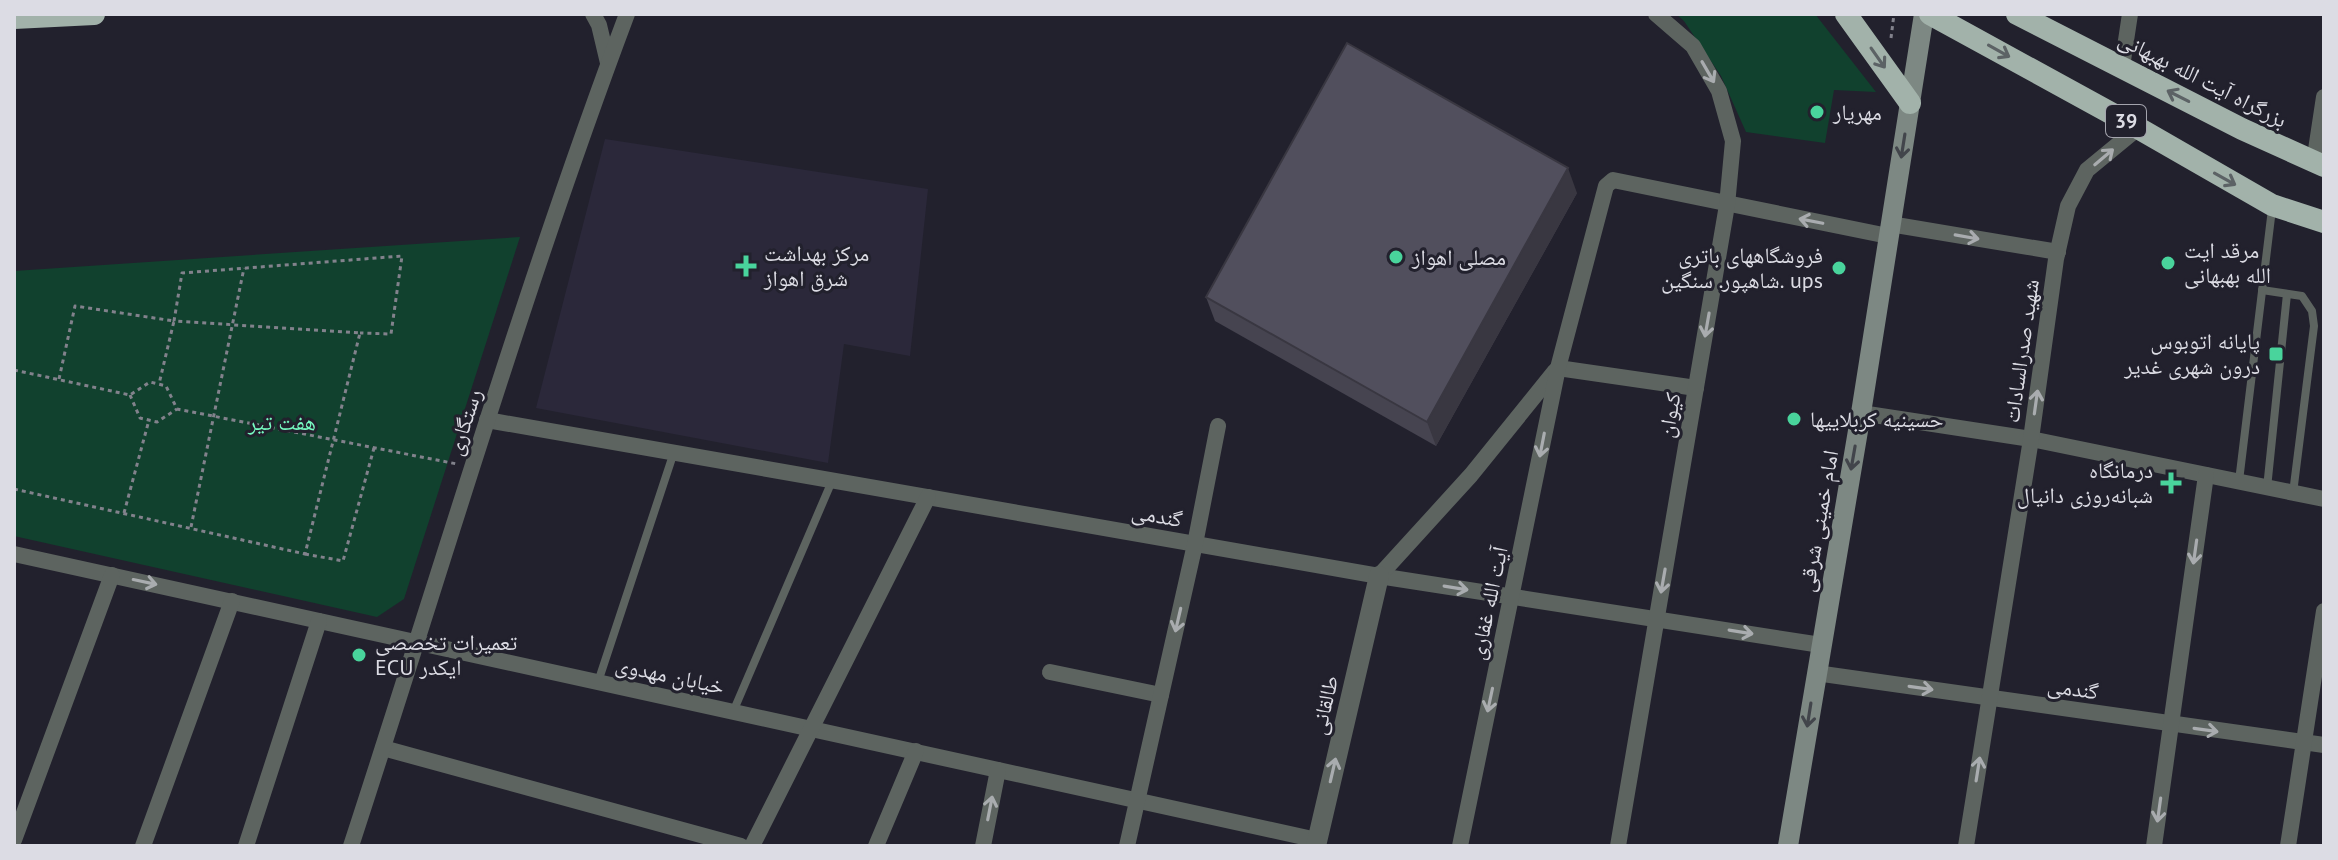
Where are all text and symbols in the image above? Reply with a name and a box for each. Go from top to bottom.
street label: بزرگراه آیت الله بهبهانی [2114,24,2292,134]
one-way arrow [1986,44,2010,60]
one-way arrow [1869,47,1886,68]
one-way arrow [1700,60,1716,83]
one-way arrow [2167,88,2191,104]
place label: مهریار [1832,98,1882,126]
marker: مهریار [1808,103,1826,121]
road number: 39 [2106,105,2146,137]
one-way arrow [1894,133,1909,158]
one-way arrow [2093,148,2113,166]
one-way arrow [2213,171,2236,187]
one-way arrow [1799,213,1825,228]
one-way arrow [1954,230,1979,245]
place label: مرقد ایت الله بهبهانی [2184,236,2271,289]
place label: مرکز بهداشت شرق اهواز [763,239,869,292]
place label: فروشگاههای باتری شاهپور. سنگین. ups [1661,241,1823,294]
place label: مصلی اهواز [1411,243,1506,271]
marker: مصلی اهواز [1387,248,1405,266]
marker: مرقد ایت الله بهبهانی [2159,254,2177,272]
marker: مرکز بهداشت شرق اهواز [735,255,757,277]
marker: فروشگاههای باتری شاهپور. سنگین. ups [1830,259,1848,277]
street label: شهید صدرالسادات [1997,277,2045,425]
one-way arrow [1698,312,1713,337]
place label: پایانه اتوبوس درون شهری غدیر [2123,327,2260,380]
marker: پایانه اتوبوس درون شهری غدیر [2267,345,2285,363]
street label: رستگاری [440,385,488,459]
one-way arrow [2029,389,2044,415]
street label: کیوان [1651,390,1687,440]
place label: حسینیه کربلاییها [1810,405,1944,433]
park label: هفت تیر [247,408,316,436]
marker: حسینیه کربلاییها [1785,410,1803,428]
one-way arrow [1534,432,1549,457]
one-way arrow [1845,445,1860,471]
street label: امام خمینی شرقی [1792,448,1845,594]
place label: درمانگاه شبانه‌روزی دانیال [2017,456,2153,509]
marker: درمانگاه شبانه‌روزی دانیال [2160,472,2182,494]
street label: گندمی [1129,497,1185,533]
one-way arrow [2187,539,2202,564]
street label: آیت الله غفاری [1462,543,1514,662]
one-way arrow [1655,568,1670,593]
one-way arrow [132,575,157,590]
one-way arrow [1443,581,1468,596]
one-way arrow [1170,606,1185,632]
one-way arrow [1727,625,1753,640]
place label: تعمیرات تخصصی ECU ایکدر [375,628,518,681]
marker: تعمیرات تخصصی ECU ایکدر [350,646,368,664]
street label: خیابان مهدوی [613,650,727,700]
street label: گندمی [2046,671,2100,705]
street label: طالقانی [1304,673,1344,737]
one-way arrow [1908,681,1933,696]
one-way arrow [1482,686,1497,712]
one-way arrow [1801,701,1816,727]
one-way arrow [2193,723,2218,738]
one-way arrow [1971,757,1986,782]
one-way arrow [1327,758,1342,783]
one-way arrow [984,796,999,821]
one-way arrow [2151,797,2166,822]

